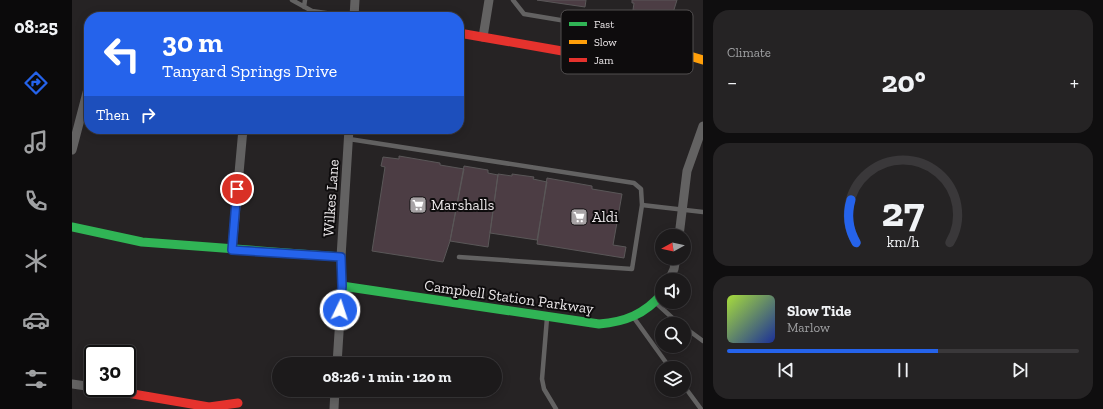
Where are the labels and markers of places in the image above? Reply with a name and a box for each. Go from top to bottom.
pin [220,172,254,206]
supermarket icon: Marshalls [408,195,428,215]
place label: Marshalls [431,196,494,214]
supermarket icon: Aldi [569,207,589,227]
place label: Aldi [592,208,618,226]

